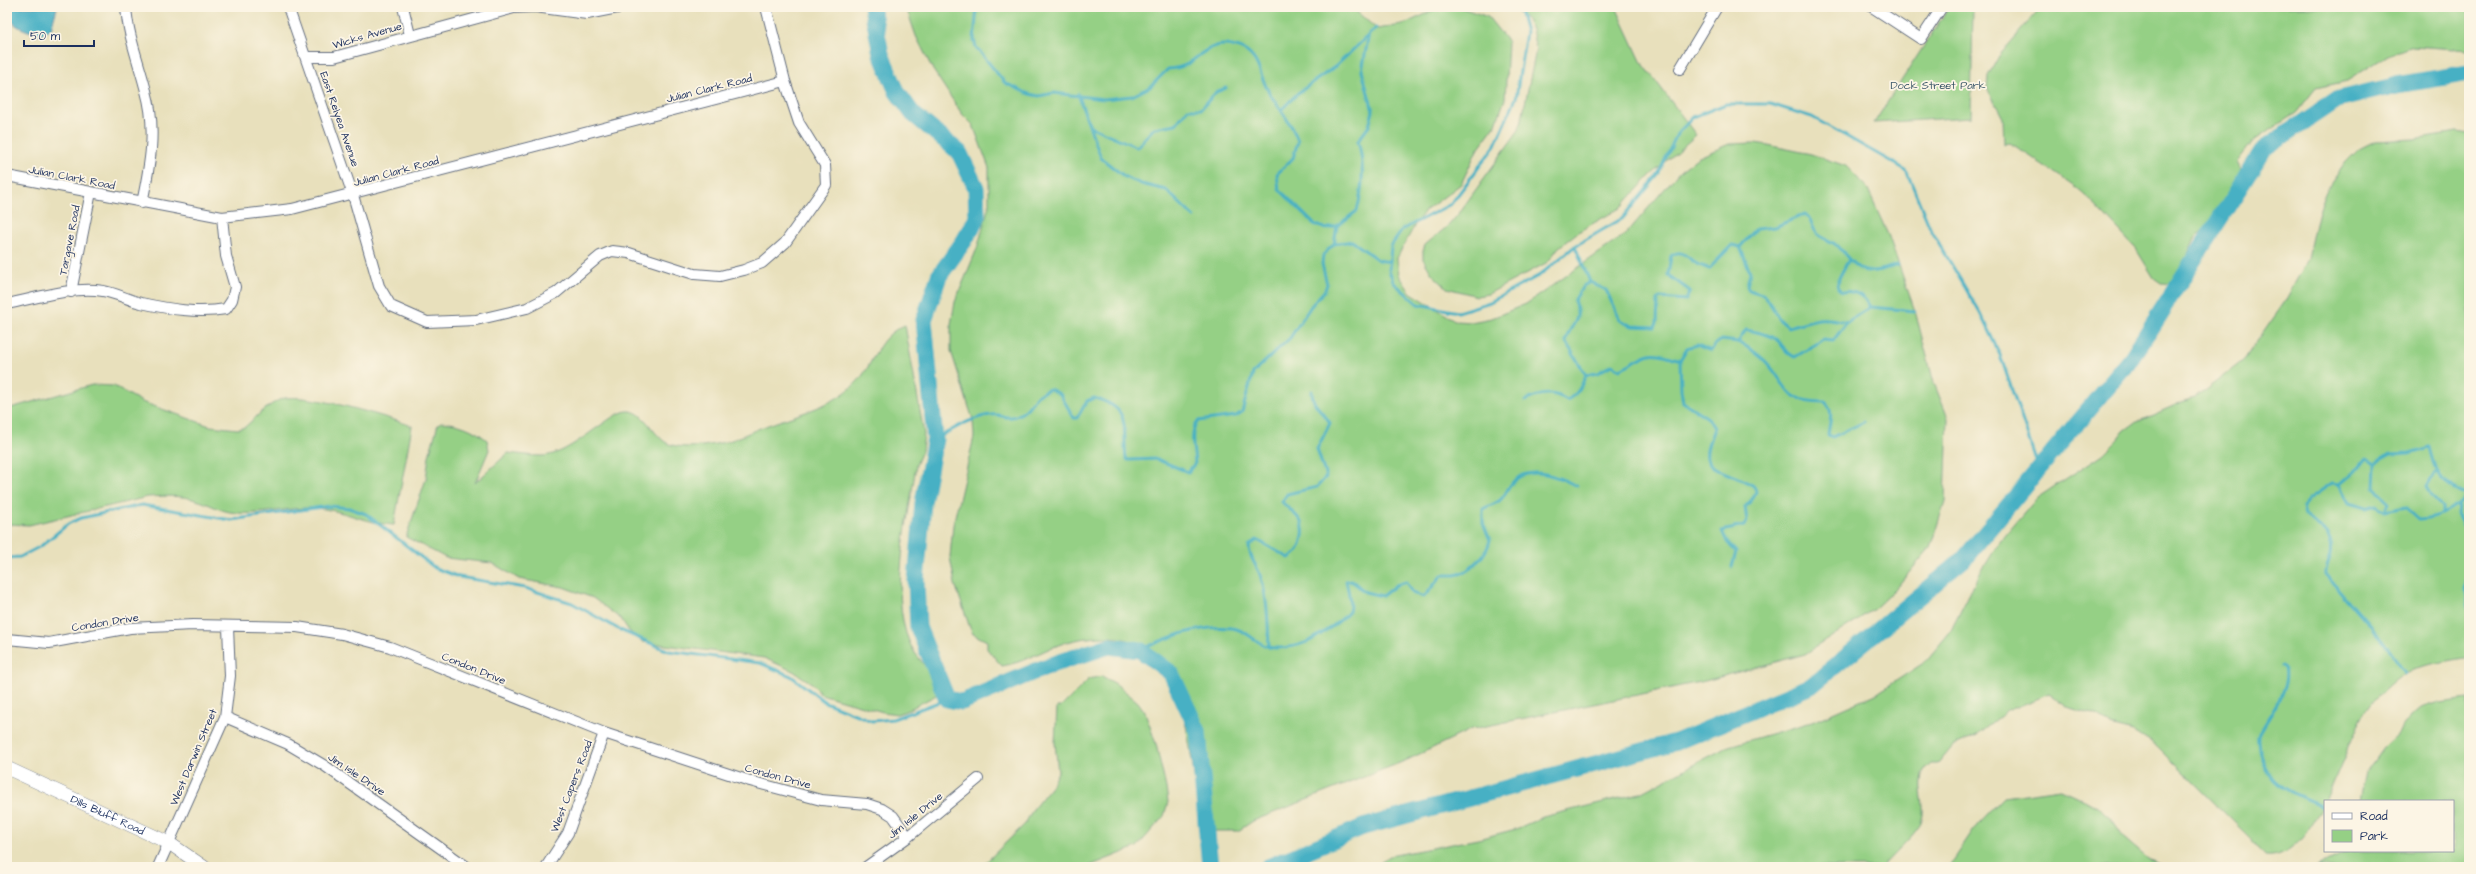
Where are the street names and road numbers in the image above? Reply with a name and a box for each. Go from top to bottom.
street label: Wicks Avenue [331,18,404,53]
street label: East Relyea Avenue [315,70,363,169]
street label: Julian Clark Road [665,70,754,106]
street label: Julian Clark Road [352,153,441,190]
street label: Julian Clark Road [27,162,117,193]
street label: Targave Road [55,203,85,277]
street label: Condon Drive [70,610,140,635]
street label: Condon Drive [440,649,508,688]
street label: West Darwin Street [166,706,221,808]
street label: West Capers Road [547,738,596,834]
street label: Jim Isle Drive [325,750,388,799]
street label: Condon Drive [743,760,813,793]
street label: Jim Isle Drive [885,789,946,842]
street label: Dills Bluff Road [68,791,147,839]

